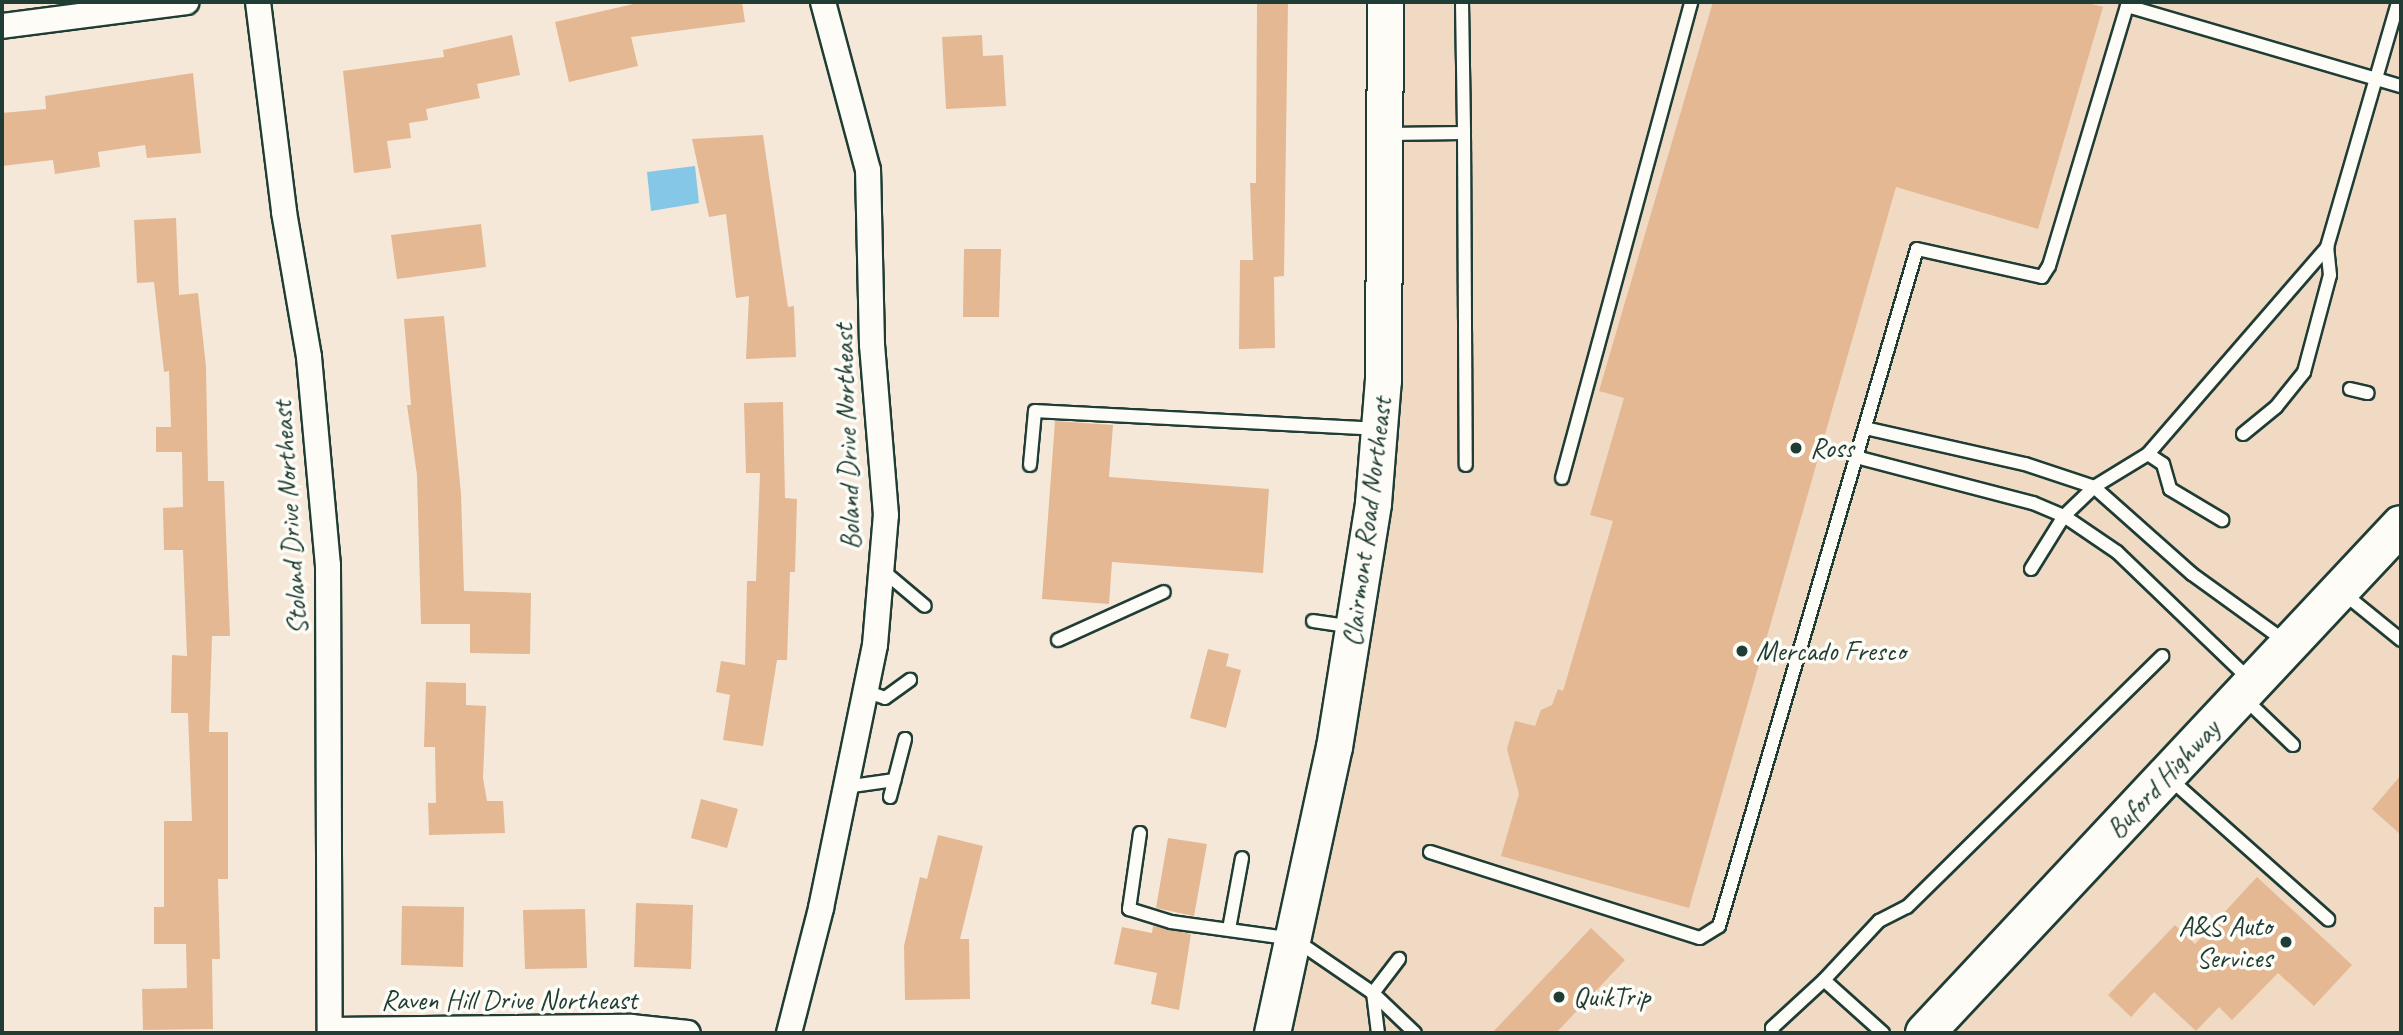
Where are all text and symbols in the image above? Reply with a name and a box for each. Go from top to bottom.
street label: Boland Drive Northeast [826,324,868,550]
street label: Clairmont Road Northeast [1335,395,1399,649]
street label: Stoland Drive Northeast [265,400,315,636]
place label: Ross [1810,431,1854,465]
marker: Ross [1788,440,1804,456]
place label: Mercado Fresco [1756,634,1906,668]
marker: Mercado Fresco [1734,643,1750,659]
street label: Buford Highway [2099,713,2227,845]
place label: A&S Auto Services [2178,909,2272,975]
marker: A&S Auto Services [2278,934,2294,950]
place label: QuikTrip [1573,980,1650,1014]
street label: Raven Hill Drive Northeast [381,983,637,1017]
marker: QuikTrip [1551,989,1567,1005]

